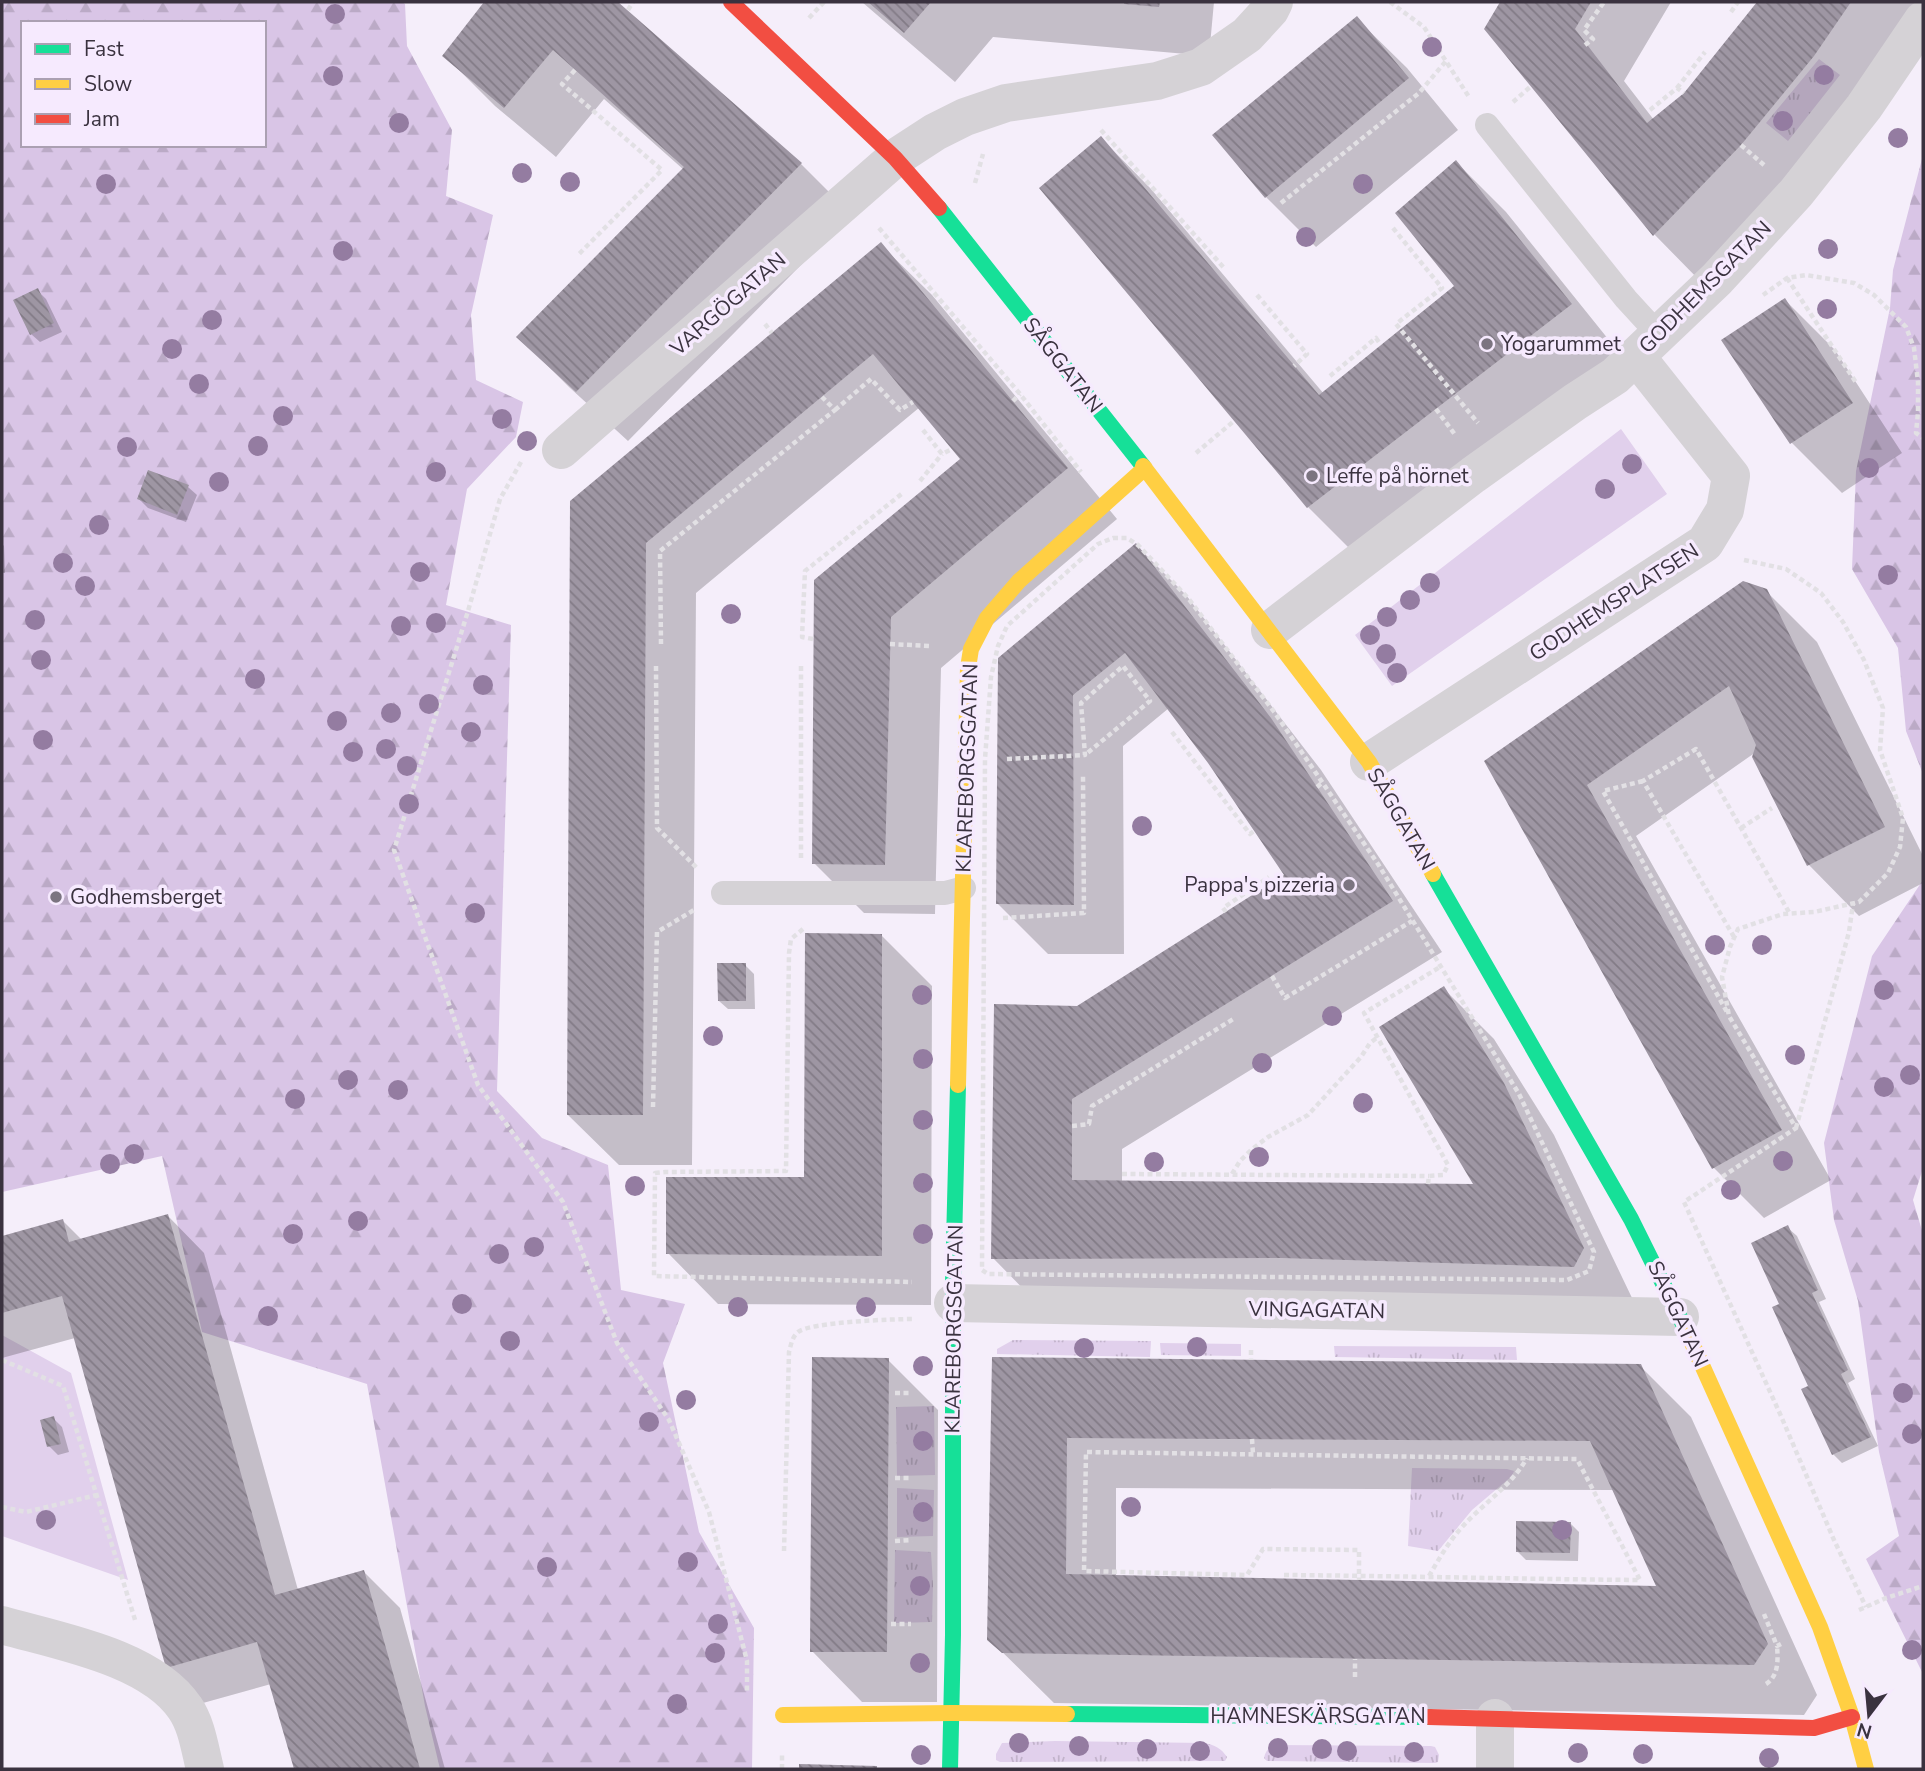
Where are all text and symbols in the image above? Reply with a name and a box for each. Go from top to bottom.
legend [21,21,266,147]
text: Fast [84,35,124,63]
text: Slow [84,70,133,98]
text: Jam [83,105,120,133]
street label: GODHEMSGATAN [1633,215,1777,359]
street label: VARGÖGATAN [663,246,792,363]
street label: SÅGGATAN [1017,311,1110,419]
place label: Yogarummet [1500,330,1621,358]
marker: Yogarummet [1479,336,1495,352]
place label: Leffe på hörnet [1326,462,1469,490]
marker: Leffe på hörnet [1304,468,1320,484]
street label: GODHEMSPLATSEN [1524,537,1704,667]
street label: KLAREBORGSGATAN [949,663,985,873]
street label: SÅGGATAN [1360,762,1442,875]
place label: Pappa's pizzeria [1184,871,1335,899]
marker: Pappa's pizzeria [1341,877,1357,893]
place label: Godhemsberget [70,883,223,911]
marker: Godhemsberget [48,889,64,905]
street label: KLAREBORGSGATAN [938,1224,970,1434]
street label: SÅGGATAN [1641,1256,1716,1372]
street label: VINGAGATAN [1248,1295,1385,1325]
north arrow [1834,1680,1904,1750]
street label: HAMNESKÄRSGATAN [1210,1702,1426,1730]
text: N [1854,1716,1875,1745]

